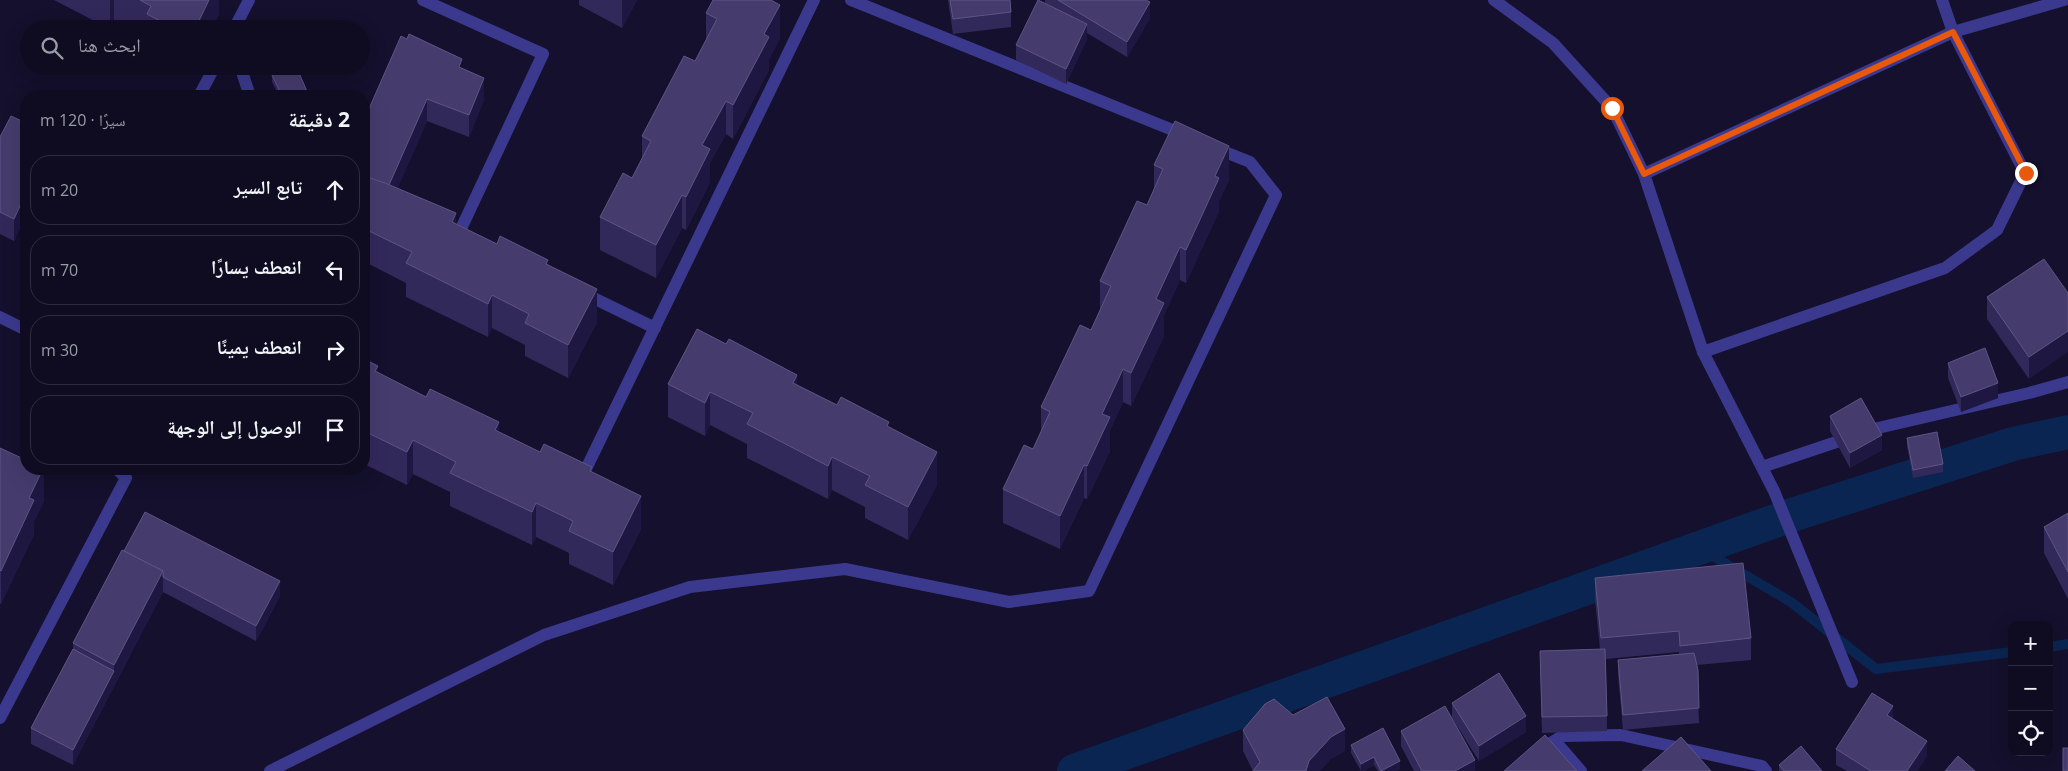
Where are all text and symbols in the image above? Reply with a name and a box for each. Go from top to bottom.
search box [20,20,370,75]
text: ابحث هنا [78,32,141,58]
icon: search [38,34,66,62]
route start [1601,97,1624,120]
text: 2 دقيقة [288,105,350,133]
text: سيرًا · 120 m [40,109,126,131]
route end [2015,162,2038,185]
text: تابع السير [234,174,302,200]
icon: ahead [321,176,349,204]
text: 20 m [41,179,78,201]
text: انعطف يسارًا [211,254,302,280]
icon: left [321,256,349,284]
text: 70 m [41,259,78,281]
text: انعطف يمينًا [216,334,302,360]
icon: right [321,336,349,364]
text: 30 m [41,339,78,361]
text: الوصول إلى الوجهة [167,414,302,440]
icon: arrive [321,416,349,444]
map controls [2008,621,2053,756]
button: + [2008,621,2053,666]
button: − [2008,666,2053,711]
button: locate [2008,711,2053,756]

